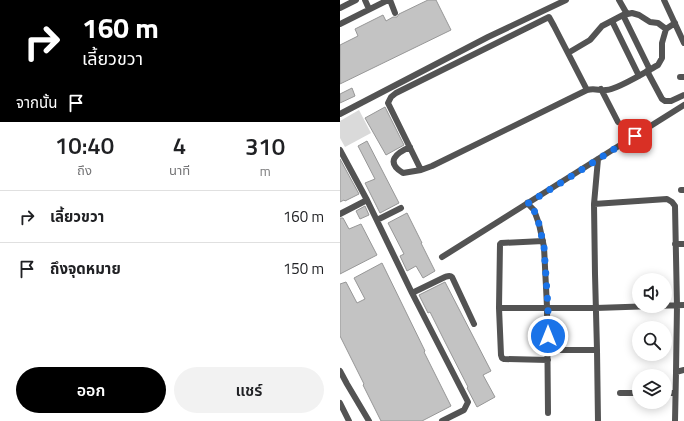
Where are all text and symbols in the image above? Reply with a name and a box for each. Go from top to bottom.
text: 160 m [82,6,159,49]
icon: right [16,16,68,68]
text: เลี้ยวขวา [82,45,143,72]
text: จากนั้น [16,91,57,114]
icon: arrive [65,92,87,114]
pin [618,119,652,153]
icon: arrive [624,125,646,147]
text: 10:40 [55,127,114,163]
text: 4 [173,127,186,163]
text: 310 [245,128,285,164]
text: ถึง [77,160,92,180]
text: นาที [169,160,190,180]
text: m [260,161,271,181]
text: เลี้ยวขวา [50,205,104,228]
text: 160 m [283,205,324,228]
icon: right [16,206,38,228]
text: ถึงจุดหมาย [50,257,121,280]
text: 150 m [283,257,324,280]
icon: arrive [16,258,38,280]
map controls [632,273,672,409]
button: sound [632,273,672,313]
position arrow [527,315,569,357]
button: search [632,321,672,361]
button: ออก [16,367,166,413]
button: แชร์ [174,367,324,413]
button: layers [632,369,672,409]

